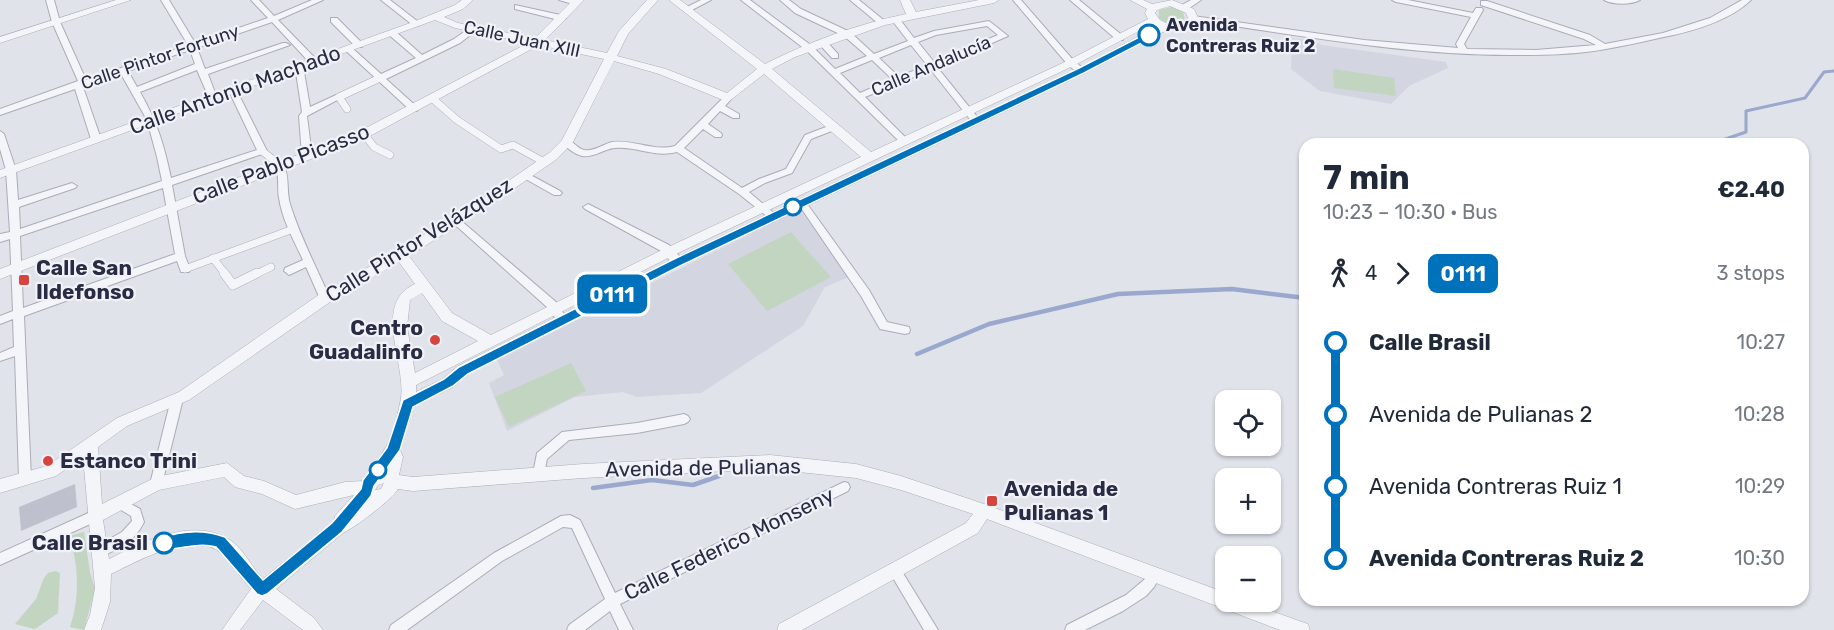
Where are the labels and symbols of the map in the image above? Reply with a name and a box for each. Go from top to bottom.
place label: Avenida Contreras Ruiz 2 [1166,14,1315,57]
street label: Calle Juan XIII [462,16,582,62]
street label: Calle Pintor Fortuny [78,20,242,94]
marker: Avenida Contreras Ruiz 2 [1138,24,1160,46]
street label: Calle Andalucía [868,31,994,101]
street label: Calle Antonio Machado [126,40,344,139]
street label: Calle Pablo Picasso [189,118,373,209]
street label: Calle Pintor Velázquez [321,172,517,307]
unlabelled marker [784,198,802,216]
place label: Calle San Ildefonso [36,255,134,304]
marker: Calle San Ildefonso [17,273,31,287]
line badge: 0111 [570,274,654,314]
place label: Centro Guadalinfo [309,315,423,364]
marker: Centro Guadalinfo [428,333,442,347]
place label: Estanco Trini [60,448,197,473]
street label: Avenida de Pulianas [605,453,801,482]
marker: Estanco Trini [41,454,55,468]
unlabelled marker [369,461,387,479]
place label: Avenida de Pulianas 1 [1004,476,1118,525]
street label: Calle Federico Monseny [620,482,838,605]
marker: Avenida de Pulianas 1 [985,494,999,508]
place label: Calle Brasil [32,530,148,555]
marker: Calle Brasil [153,532,175,554]

